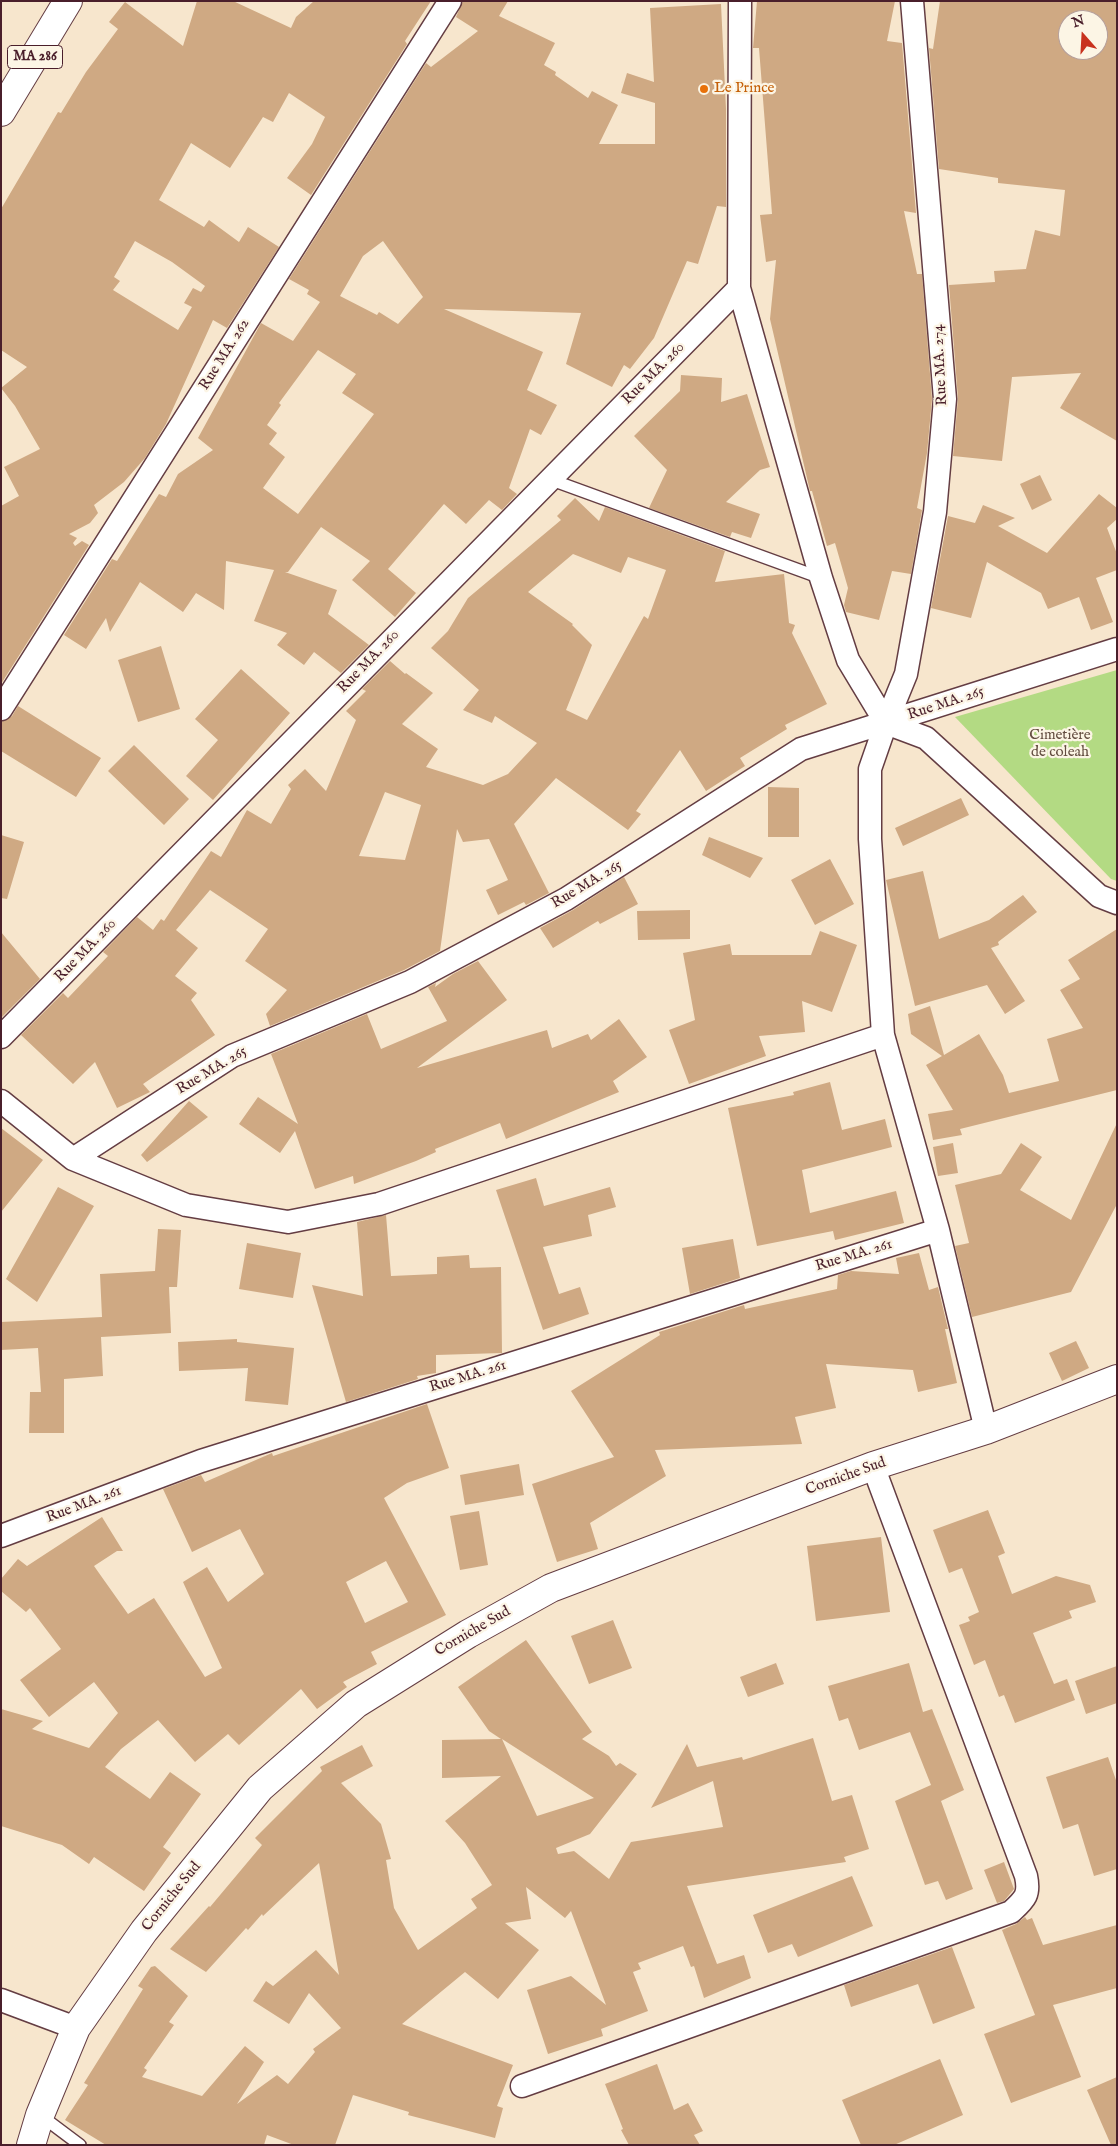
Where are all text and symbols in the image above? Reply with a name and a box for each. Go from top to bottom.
north arrow [1058,10,1108,60]
text: N [1070,11,1087,32]
road number: MA 286 [8,46,62,68]
place label: Le Prince [714,80,774,98]
marker: Le Prince [698,83,710,95]
street label: Rue MA. 262 [196,316,254,394]
street label: Rue MA. 274 [930,324,952,406]
street label: Rue MA. 260 [619,339,689,409]
street label: Rue MA. 260 [334,627,404,697]
street label: Rue MA. 265 [906,683,986,725]
park label: Cimetière de coleah [1029,727,1091,762]
street label: Rue MA. 265 [548,857,626,913]
street label: Rue MA. 260 [51,916,121,986]
street label: Rue MA. 265 [173,1043,251,1099]
street label: Rue MA. 261 [814,1236,894,1276]
street label: Rue MA. 261 [428,1357,508,1397]
street label: Corniche Sud [803,1454,889,1500]
street label: Rue MA. 261 [44,1482,124,1528]
street label: Corniche Sud [432,1603,514,1661]
street label: Corniche Sud [139,1859,205,1935]

